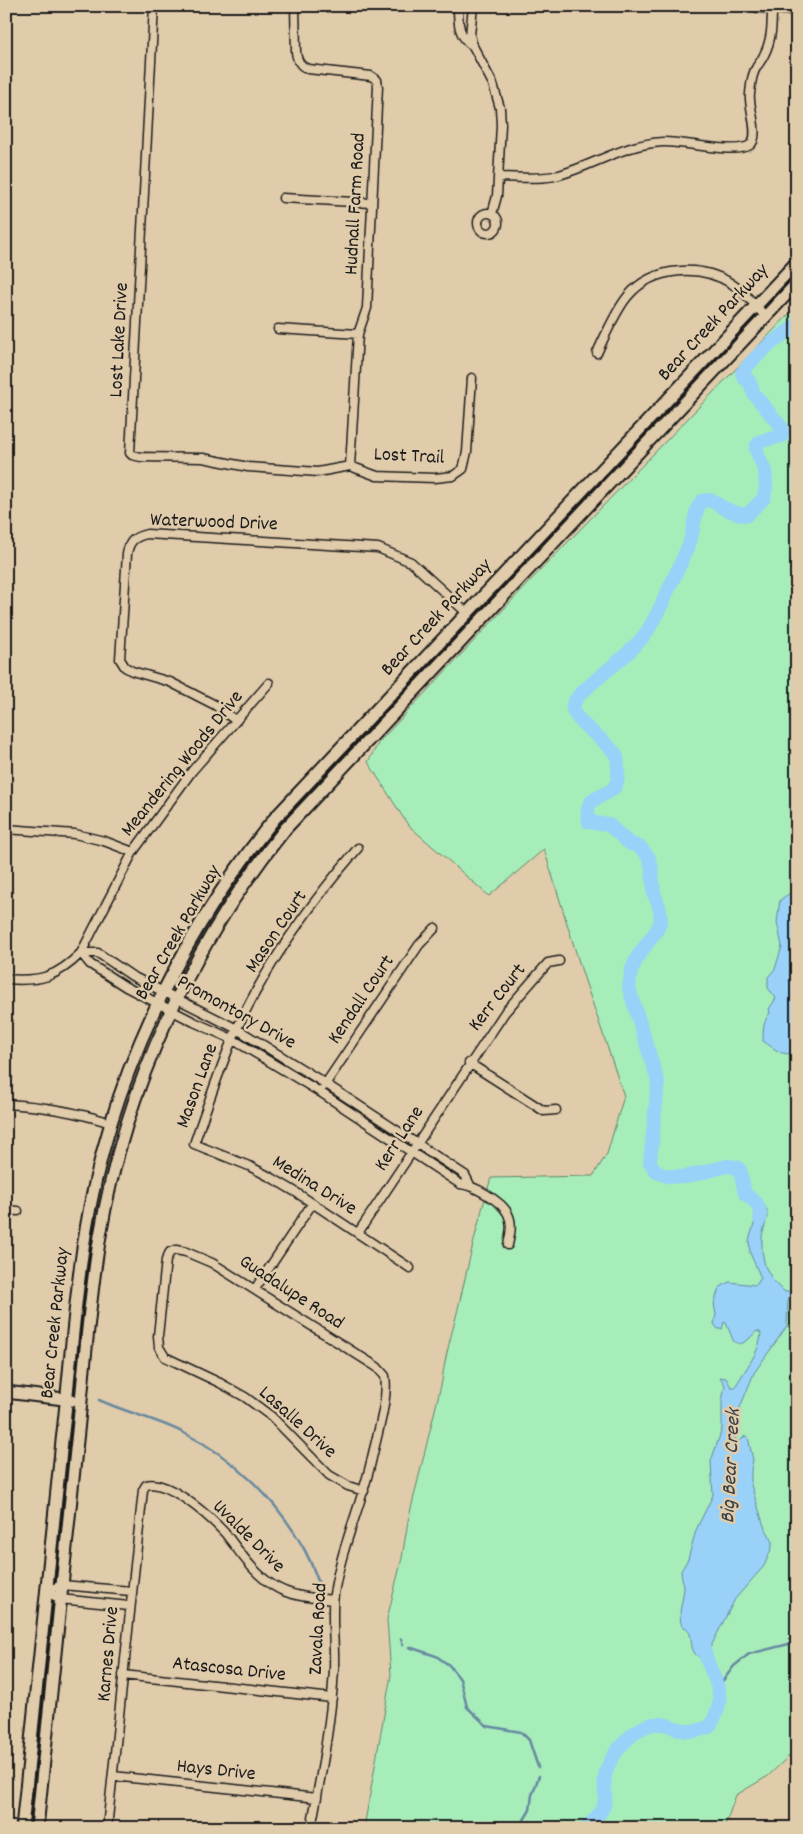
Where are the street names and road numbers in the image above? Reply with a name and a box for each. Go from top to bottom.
street label: Hudnall Farm Road [338,132,374,276]
street label: Bear Creek Parkway [652,257,777,388]
street label: Lost Lake Drive [103,282,137,398]
street label: Lost Trail [373,441,445,473]
street label: Waterwood Drive [150,507,278,539]
street label: Bear Creek Parkway [375,552,500,683]
street label: Meandering Woods Drive [115,685,251,843]
street label: Bear Creek Parkway [129,859,230,1006]
street label: Mason Court [239,885,315,979]
street label: Kendall Court [322,950,402,1050]
street label: Kerr Court [462,958,534,1038]
street label: Promontory Drive [171,969,301,1057]
street label: Mason Lane [170,1040,226,1132]
street label: Kerr Lane [368,1101,432,1177]
street label: Medina Drive [266,1149,362,1223]
street label: Bear Creek Parkway [34,1245,78,1400]
street label: Guadalupe Road [233,1249,349,1337]
street label: Lasalle Drive [252,1380,342,1466]
street label: Uvalde Drive [205,1494,291,1580]
street label: Zavala Road [303,1582,335,1676]
street label: Karnes Drive [91,1605,127,1703]
street label: Atascosa Drive [171,1650,287,1690]
street label: Hays Drive [175,1753,257,1789]

